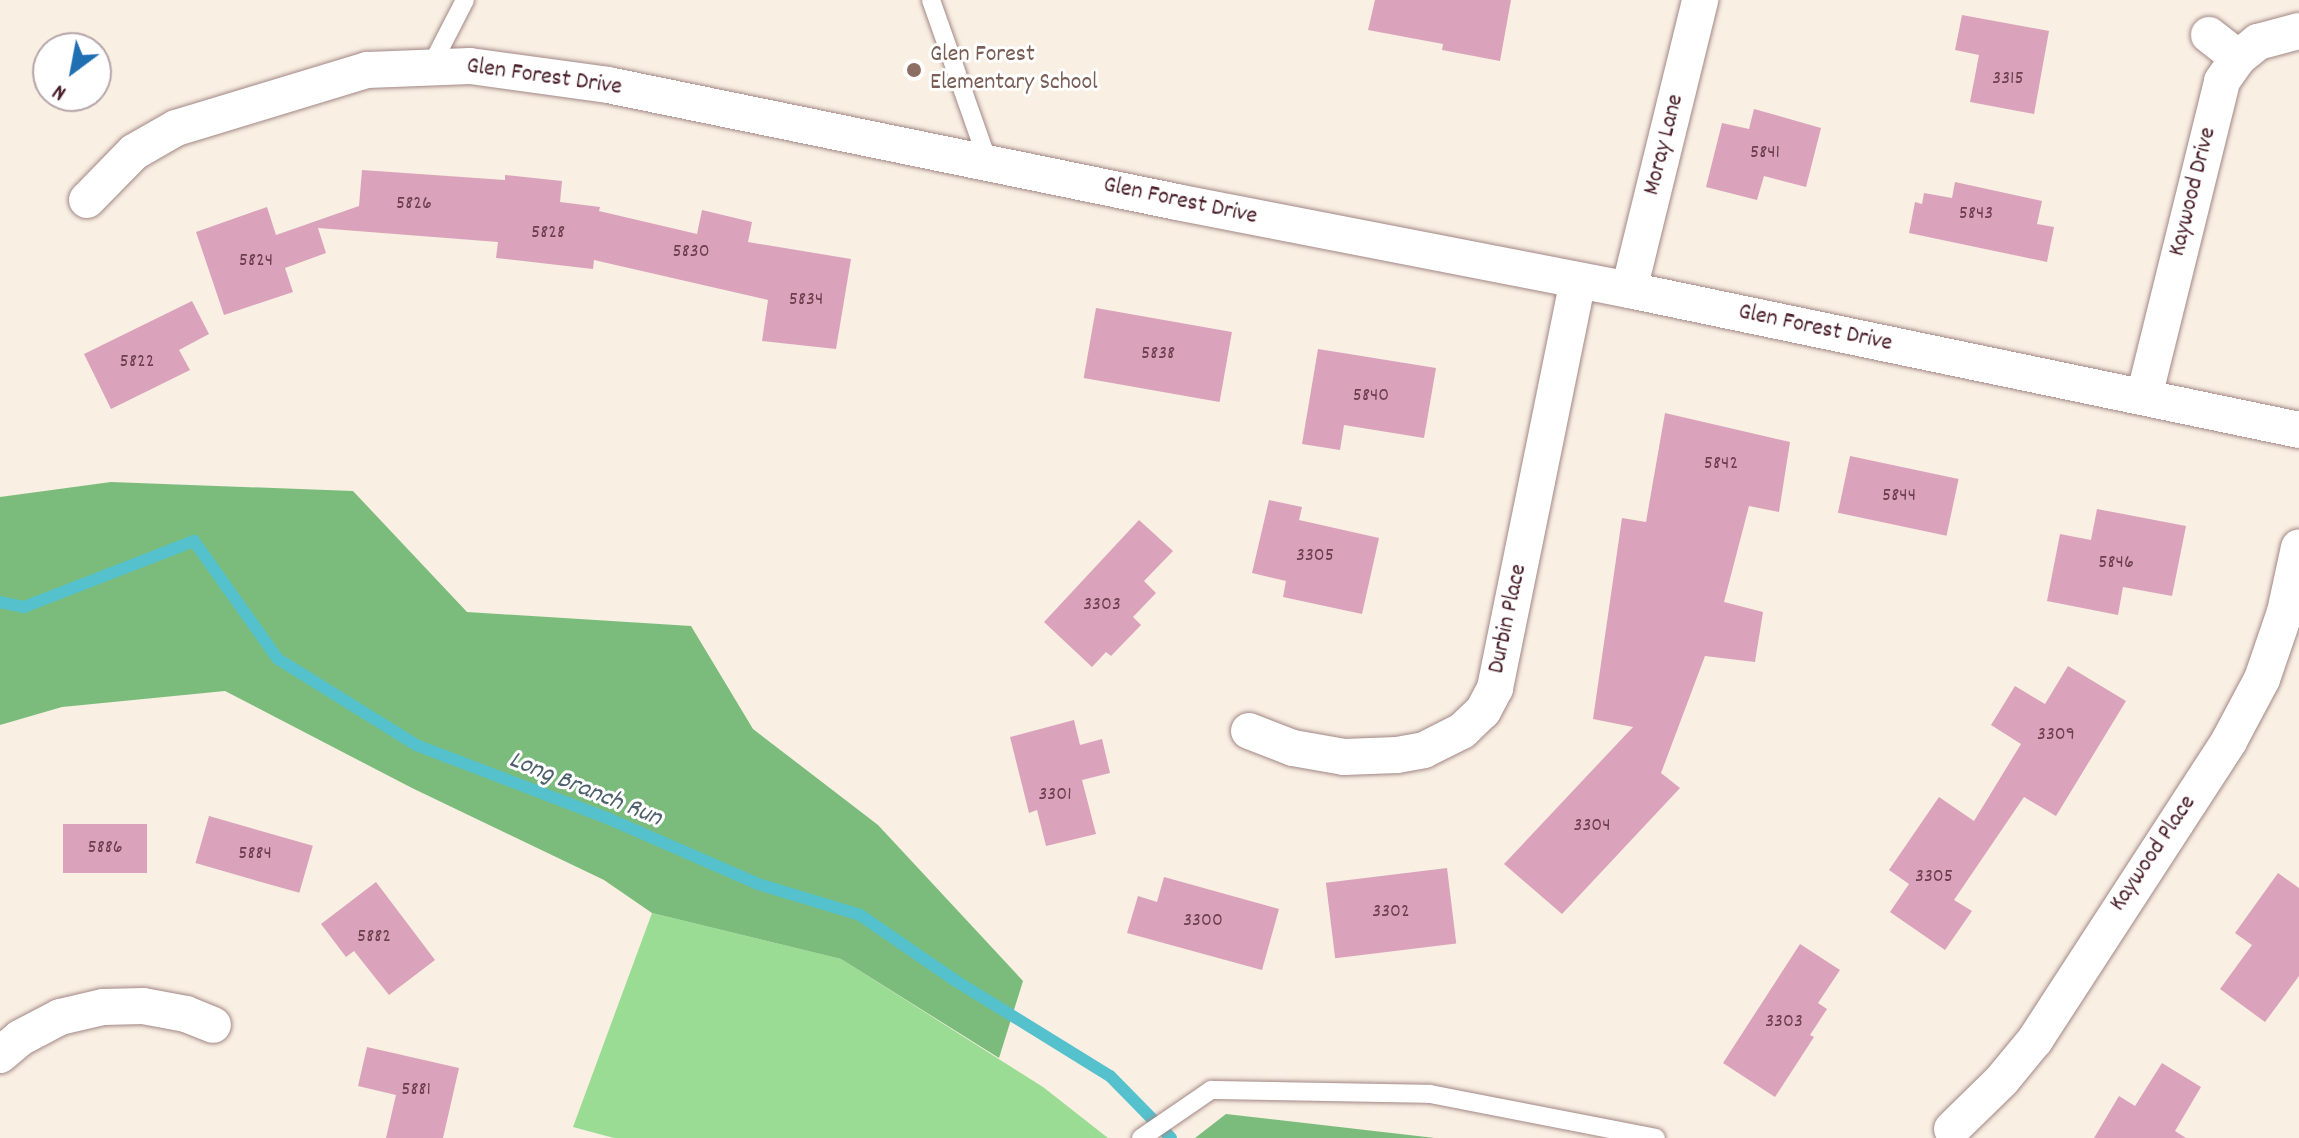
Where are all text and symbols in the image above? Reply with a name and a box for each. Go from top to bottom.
north arrow [32,32,112,112]
place label: Glen Forest Elementary School [930,42,1098,98]
street label: Glen Forest Drive [464,53,624,103]
marker: Glen Forest Elementary School [905,61,923,79]
house number: 3315 [1992,67,2024,91]
text: N [47,75,73,107]
street label: Moray Lane [1639,92,1691,198]
street label: Kaywood Drive [2164,125,2224,259]
house number: 5841 [1750,141,1780,165]
street label: Glen Forest Drive [1100,172,1260,232]
house number: 5826 [396,192,432,216]
house number: 5843 [1959,202,1993,226]
house number: 5828 [531,221,565,245]
house number: 5830 [672,240,710,264]
house number: 5824 [239,249,273,273]
house number: 5834 [789,288,823,312]
street label: Glen Forest Drive [1735,299,1895,359]
house number: 5838 [1141,342,1175,366]
house number: 5822 [120,350,154,374]
house number: 5840 [1353,384,1389,408]
house number: 5842 [1704,452,1738,476]
house number: 5844 [1882,484,1916,508]
house number: 3305 [1296,544,1334,568]
house number: 5846 [2098,551,2134,575]
street label: Durbin Place [1483,562,1535,676]
house number: 3303 [1083,593,1121,617]
house number: 3309 [2037,723,2075,747]
water label: Long Branch Run [504,745,666,835]
house number: 3301 [1038,783,1072,807]
street label: Kaywood Place [2105,791,2203,917]
house number: 3304 [1574,814,1610,838]
house number: 5886 [87,836,123,860]
house number: 5884 [238,842,272,866]
house number: 3305 [1915,865,1953,889]
house number: 3302 [1372,900,1410,924]
house number: 3300 [1183,909,1223,933]
house number: 5882 [357,925,391,949]
house number: 3303 [1765,1010,1803,1034]
house number: 5881 [401,1078,431,1102]

